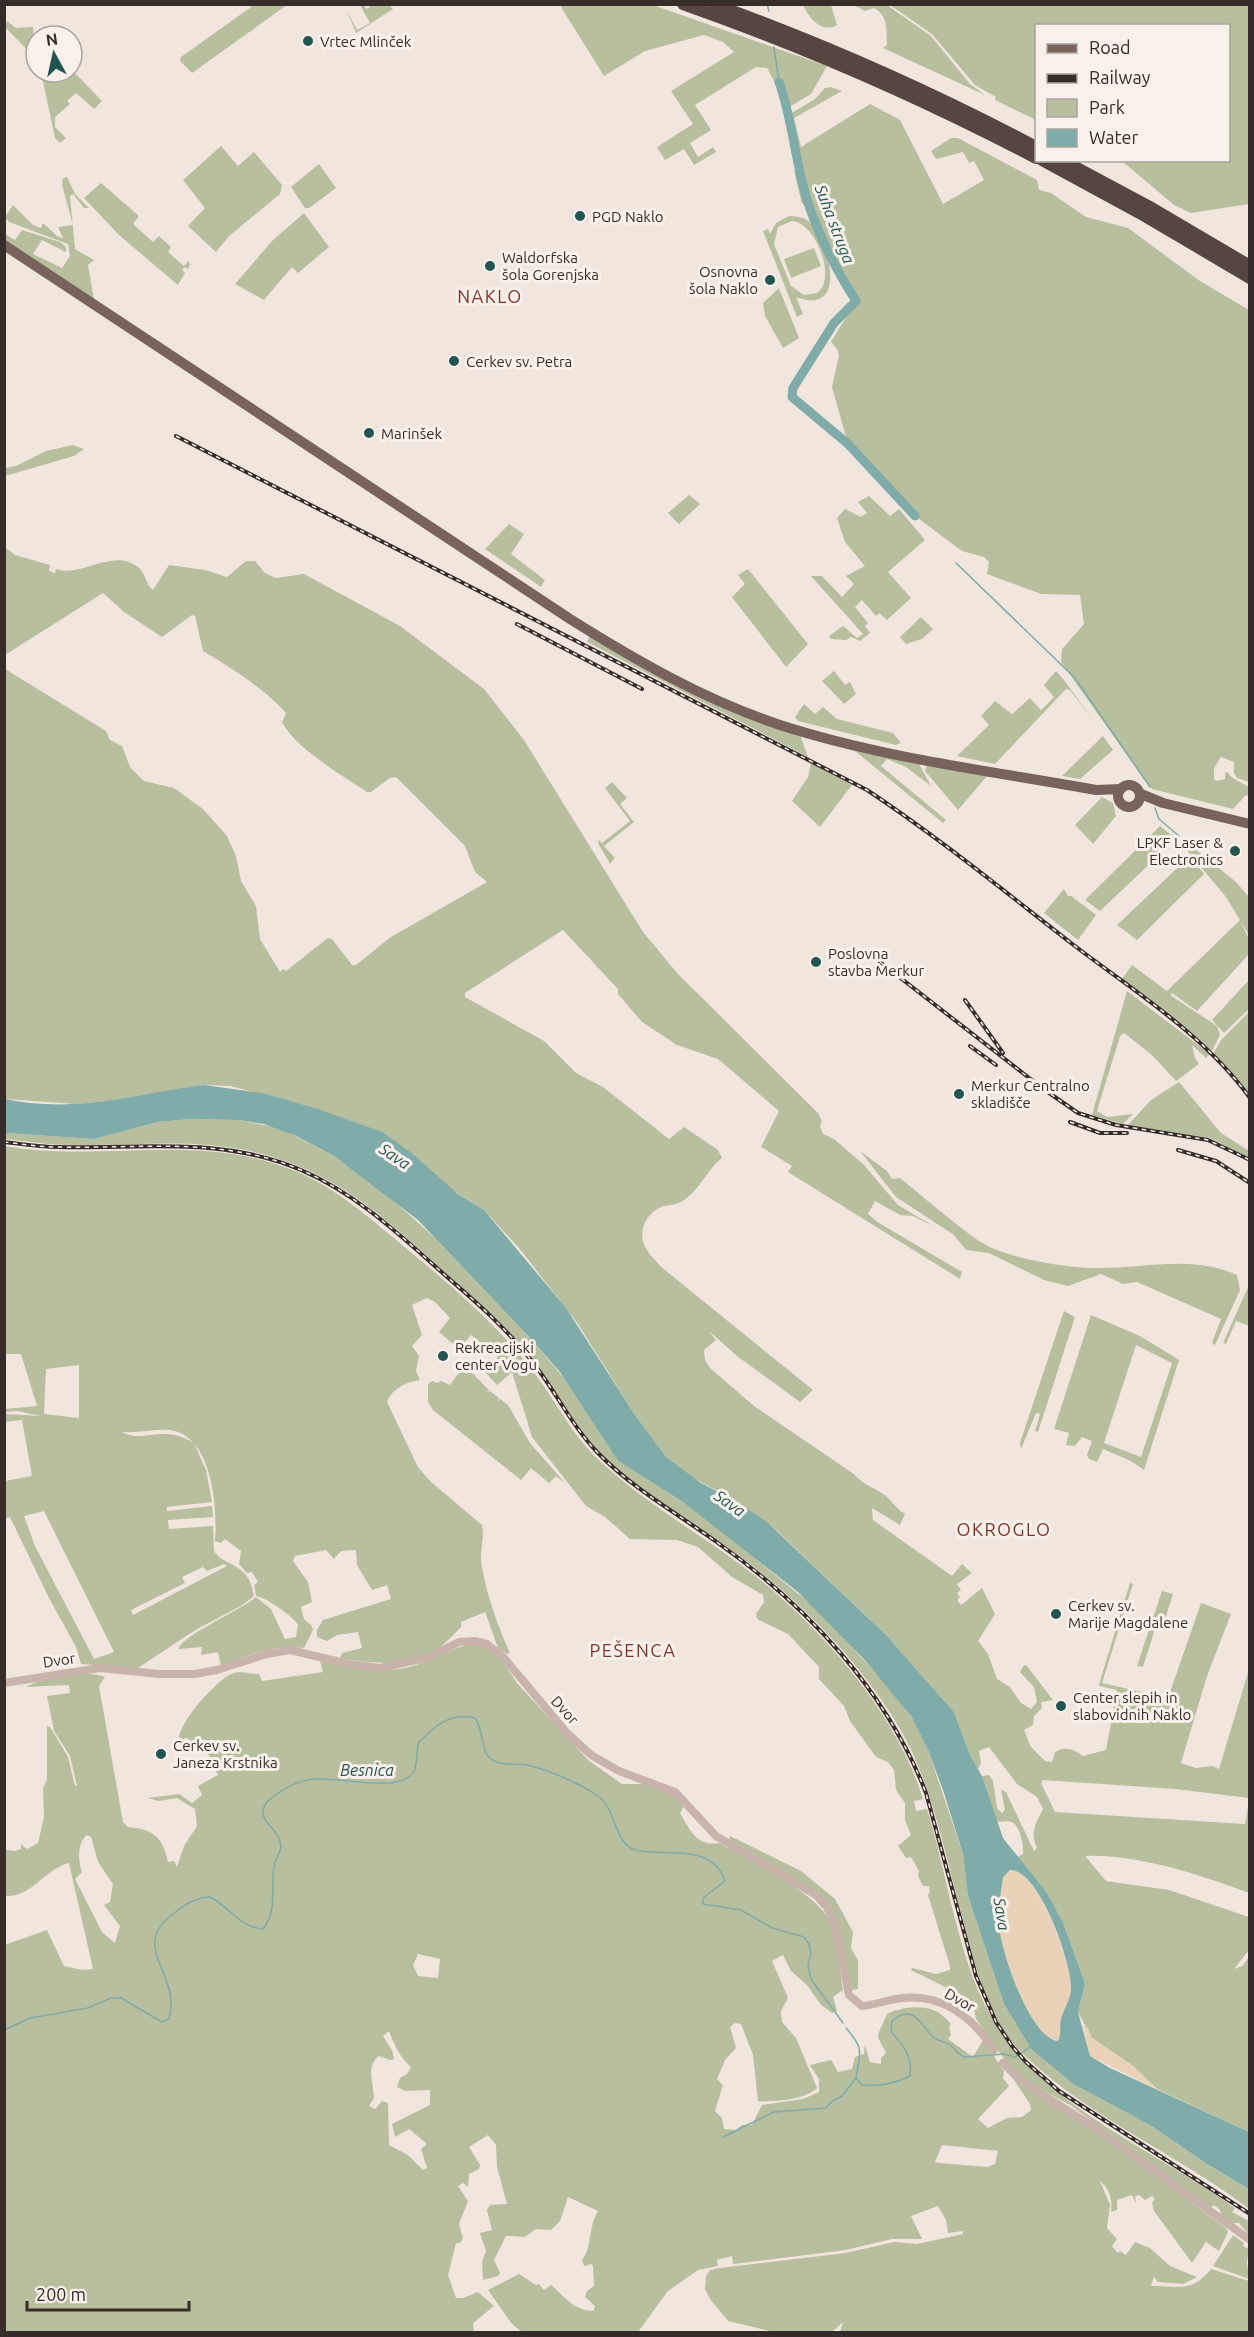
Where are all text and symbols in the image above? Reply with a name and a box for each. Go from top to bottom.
north arrow [24,24,84,84]
legend [1035,24,1230,162]
text: N [45,29,59,49]
place label: Vrtec Mlinček [320,33,412,50]
marker: Vrtec Mlinček [301,34,315,48]
text: Road [1089,37,1131,57]
text: Railway [1089,67,1151,87]
text: Park [1089,97,1125,117]
text: Water [1089,127,1139,147]
water label: Suha struga [811,181,858,266]
place label: PGD Naklo [592,208,664,225]
marker: PGD Naklo [573,209,587,223]
place label: Waldorfska šola Gorenjska [502,249,599,283]
marker: Waldorfska šola Gorenjska [483,259,497,273]
place label: Osnovna šola Naklo [689,263,758,297]
marker: Osnovna šola Naklo [763,273,777,287]
district label: NAKLO [457,286,523,306]
place label: Cerkev sv. Petra [466,353,572,370]
marker: Cerkev sv. Petra [447,354,461,368]
place label: Marinšek [381,425,442,442]
marker: Marinšek [362,426,376,440]
place label: LPKF Laser & Electronics [1137,834,1223,868]
marker: LPKF Laser & Electronics [1228,844,1242,858]
place label: Poslovna stavba Merkur [828,945,924,979]
marker: Poslovna stavba Merkur [809,955,823,969]
place label: Merkur Centralno skladišče [971,1077,1090,1111]
marker: Merkur Centralno skladišče [952,1087,966,1101]
water label: Sava [375,1139,414,1173]
place label: Rekreacijski center Vogu [455,1339,537,1373]
marker: Rekreacijski center Vogu [436,1349,450,1363]
water label: Sava [711,1486,749,1520]
district label: OKROGLO [956,1519,1052,1539]
place label: Cerkev sv. Marije Magdalene [1068,1597,1188,1631]
marker: Cerkev sv. Marije Magdalene [1049,1607,1063,1621]
district label: PEŠENCA [590,1639,676,1660]
street label: Dvor [42,1649,77,1671]
place label: Center slepih in slabovidnih Naklo [1073,1689,1191,1723]
street label: Dvor [548,1692,582,1728]
marker: Center slepih in slabovidnih Naklo [1054,1699,1068,1713]
place label: Cerkev sv. Janeza Krstnika [173,1737,278,1771]
marker: Cerkev sv. Janeza Krstnika [154,1747,168,1761]
water label: Besnica [340,1761,394,1779]
water label: Sava [990,1895,1014,1932]
street label: Dvor [942,1985,979,2016]
scale bar [27,2274,189,2312]
text: 200 m [36,2284,86,2304]

